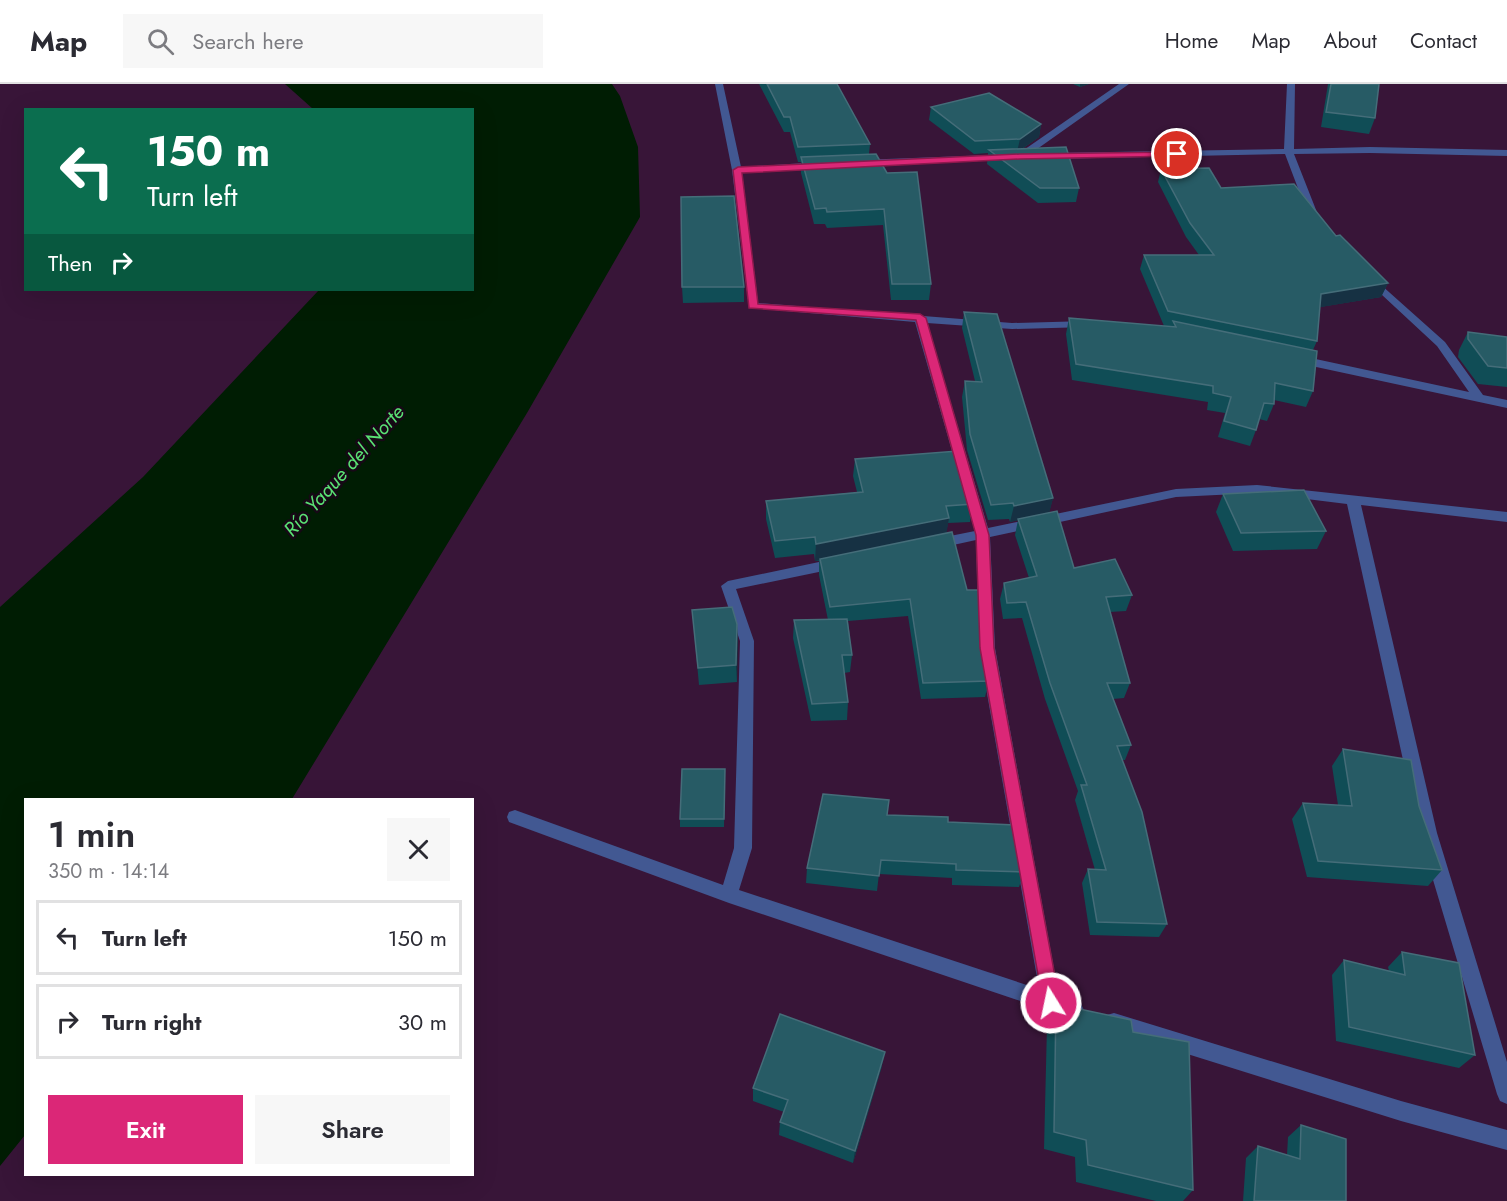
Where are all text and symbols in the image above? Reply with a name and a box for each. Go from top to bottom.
search box [123,14,543,68]
text: Map [30,21,87,62]
icon: search [144,25,177,58]
text: Search here [192,25,304,57]
text: Home [1165,26,1218,56]
text: Map [1251,26,1291,56]
text: About [1324,26,1377,56]
text: Contact [1410,26,1477,56]
text: 150 m [147,121,270,182]
pin [1151,128,1202,179]
icon: left [48,132,126,210]
icon: arrive [1160,137,1193,170]
text: Turn left [147,177,237,216]
icon: right [105,246,138,279]
text: Then [48,247,93,279]
water label: Río Yaque del Norte [277,399,411,543]
text: 1 min [48,808,135,860]
button: close [387,818,450,881]
text: 350 m · 14:14 [48,857,169,886]
icon: left [51,921,84,954]
text: Turn left [102,922,187,954]
text: 150 m [388,922,447,954]
position arrow [1019,971,1083,1035]
icon: right [51,1005,84,1038]
text: Turn right [102,1006,202,1038]
text: 30 m [398,1006,447,1038]
button: Exit [48,1095,243,1164]
button: Share [255,1095,450,1164]

